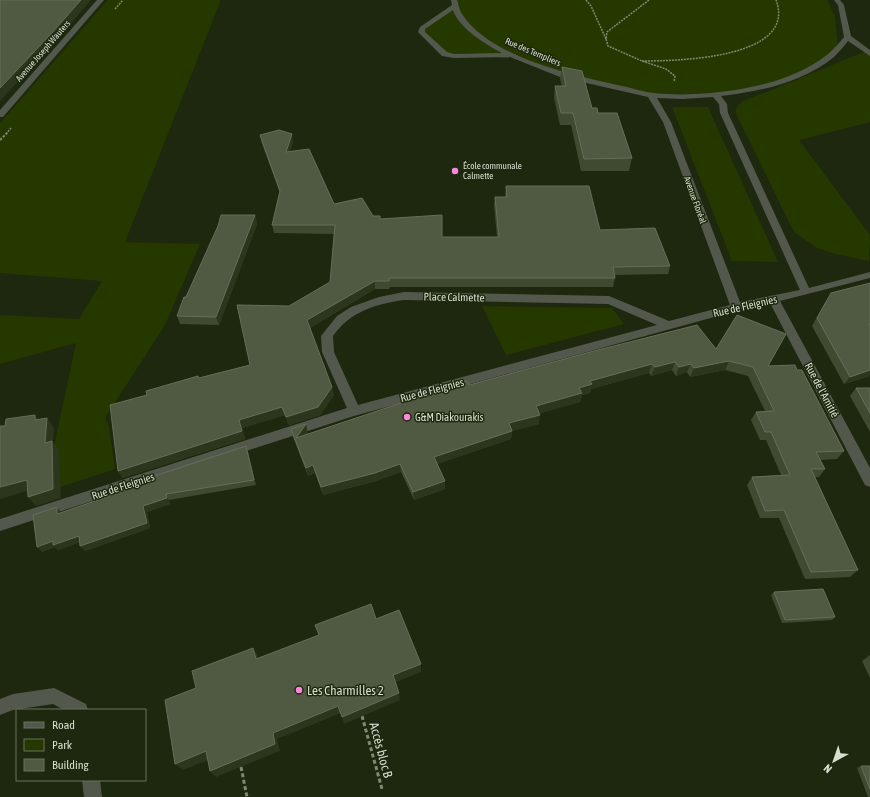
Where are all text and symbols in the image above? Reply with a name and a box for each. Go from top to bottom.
street label: Avenue Joseph Wauters [14,18,72,84]
street label: Rue des Templiers [504,36,562,68]
place label: École communale Calmette [463,161,522,181]
marker: École communale Calmette [450,166,460,176]
street label: Avenue Floréal [682,175,708,226]
street label: Place Calmette [423,290,485,304]
street label: Rue de Fleignies [712,293,778,319]
street label: Rue de l'Amitié [803,361,841,419]
street label: Rue de Fleignies [399,376,465,404]
place label: G&M Diakourakis [415,411,484,423]
marker: G&M Diakourakis [402,412,412,422]
street label: Rue de Fleignies [90,470,156,502]
place label: Les Charmilles 2 [307,683,384,698]
marker: Les Charmilles 2 [294,685,304,695]
legend [16,709,146,781]
text: Road [52,718,75,732]
street label: Accès bloc B [366,721,396,780]
text: Park [52,738,73,752]
north arrow [814,741,854,781]
text: Building [52,758,90,772]
text: N [821,762,834,775]

